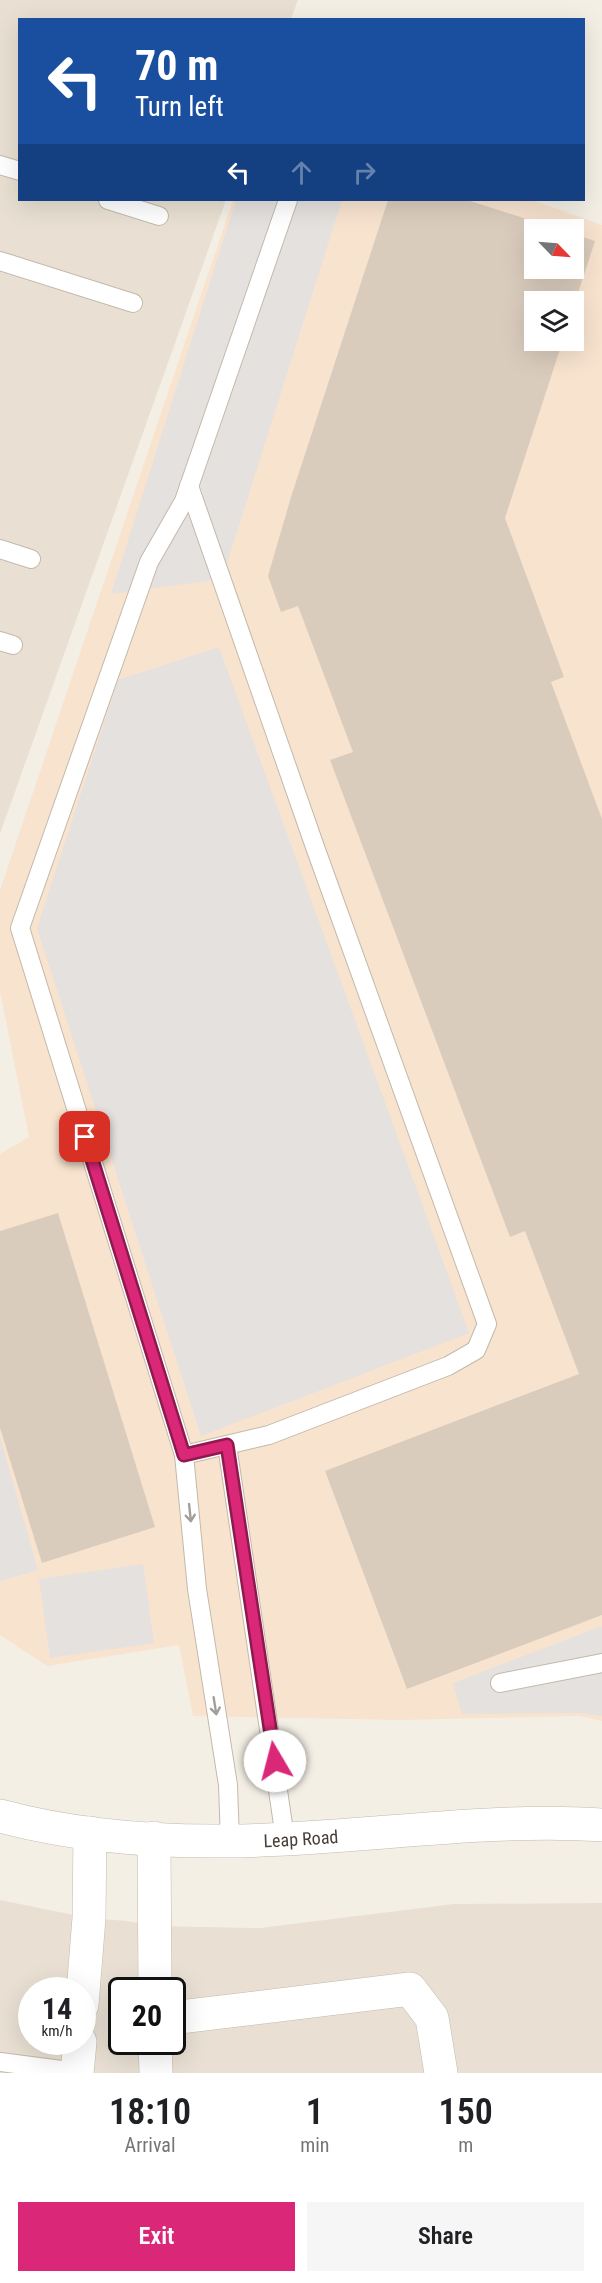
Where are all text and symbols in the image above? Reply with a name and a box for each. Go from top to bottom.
text: 70 m [135,41,218,90]
icon: left [36,42,114,120]
text: Turn left [135,91,224,123]
icon: left [222,156,255,189]
icon: ahead [285,156,318,189]
icon: right [348,156,381,189]
north arrow [524,219,584,279]
map controls [524,219,584,351]
button: layers [524,291,584,351]
pin [59,1111,110,1162]
icon: arrive [68,1120,101,1153]
one-way arrow [185,1502,196,1522]
one-way arrow [210,1696,221,1715]
position arrow [243,1729,307,1793]
street label: Leap Road [263,1825,339,1851]
speed limit sign: 20 [108,1977,186,2055]
text: 14 [42,1991,72,2026]
text: km/h [42,2022,72,2040]
text: 18:10 [109,2091,191,2133]
text: 1 [306,2091,324,2133]
text: 150 [439,2091,493,2133]
text: Arrival [125,2133,176,2157]
text: min [300,2133,329,2157]
text: m [458,2133,473,2157]
button: Exit [18,2202,295,2271]
button: Share [307,2202,584,2271]

